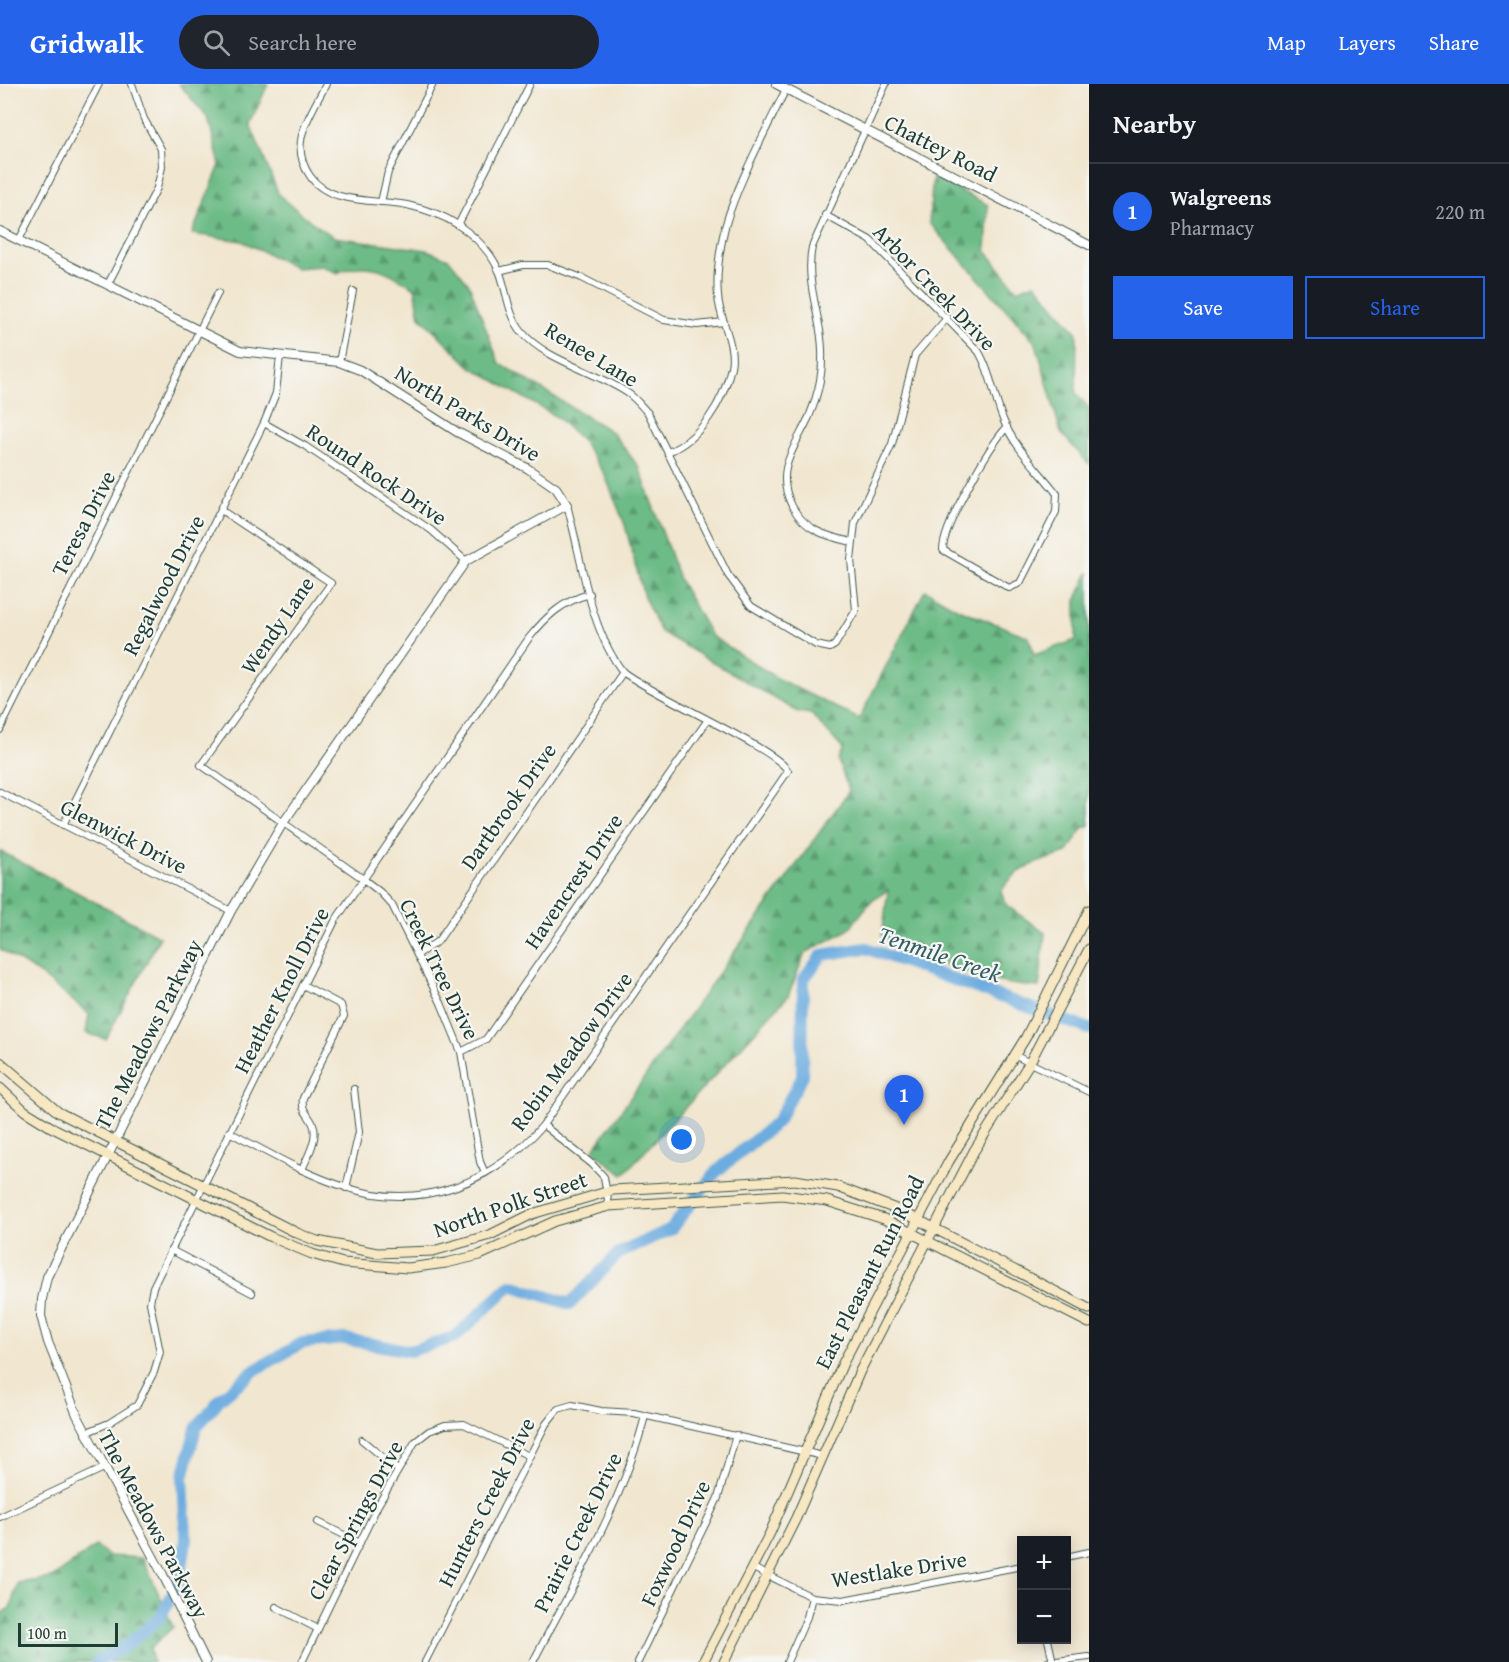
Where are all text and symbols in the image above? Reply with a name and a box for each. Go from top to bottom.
search box [179,15,599,69]
text: Gridwalk [30,22,143,63]
icon: search [200,26,233,59]
text: Search here [248,26,357,58]
text: Map [1267,27,1306,58]
text: Layers [1339,27,1396,58]
text: Share [1429,27,1479,58]
text: Nearby [1113,104,1196,143]
street label: Chattey Road [879,106,1003,190]
text: Walgreens [1170,181,1271,213]
text: 1 [1127,197,1138,226]
text: 220 m [1435,197,1485,226]
text: Pharmacy [1170,213,1254,242]
street label: Arbor Creek Drive [866,216,1004,358]
button: Save [1113,276,1293,339]
button: Share [1305,276,1485,339]
street label: Renee Lane [539,313,645,395]
street label: North Parks Drive [389,357,547,469]
street label: Round Rock Drive [300,415,454,533]
street label: Teresa Drive [43,465,123,581]
street label: Regalwood Drive [114,509,212,661]
street label: Wendy Lane [232,570,322,680]
street label: Dartbrook Drive [452,736,564,876]
street label: Glenwick Drive [55,790,193,882]
street label: Havencrest Drive [516,807,630,955]
street label: Creek Tree Drive [392,893,488,1045]
street label: Heather Knoll Drive [225,901,337,1079]
water label: Tenmile Creek [874,917,1006,991]
street label: The Meadows Parkway [86,933,210,1135]
street label: Robin Meadow Drive [502,965,640,1137]
pin: 1 [884,1076,924,1125]
your location [667,1125,696,1154]
street label: North Polk Street [429,1163,591,1245]
street label: East Pleasant Run Road [806,1169,932,1374]
street label: Hunters Creek Drive [429,1412,543,1592]
street label: The Meadows Parkway [91,1424,217,1624]
street label: Clear Springs Drive [299,1434,411,1606]
street label: Prairie Creek Drive [524,1447,630,1617]
street label: Foxwood Drive [632,1475,718,1611]
map controls [1017,1536,1071,1644]
button: + [1017,1536,1071,1590]
street label: Westlake Drive [829,1543,969,1595]
button: − [1017,1590,1071,1644]
scale bar [18,1620,118,1648]
text: 100 m [27,1621,67,1645]

